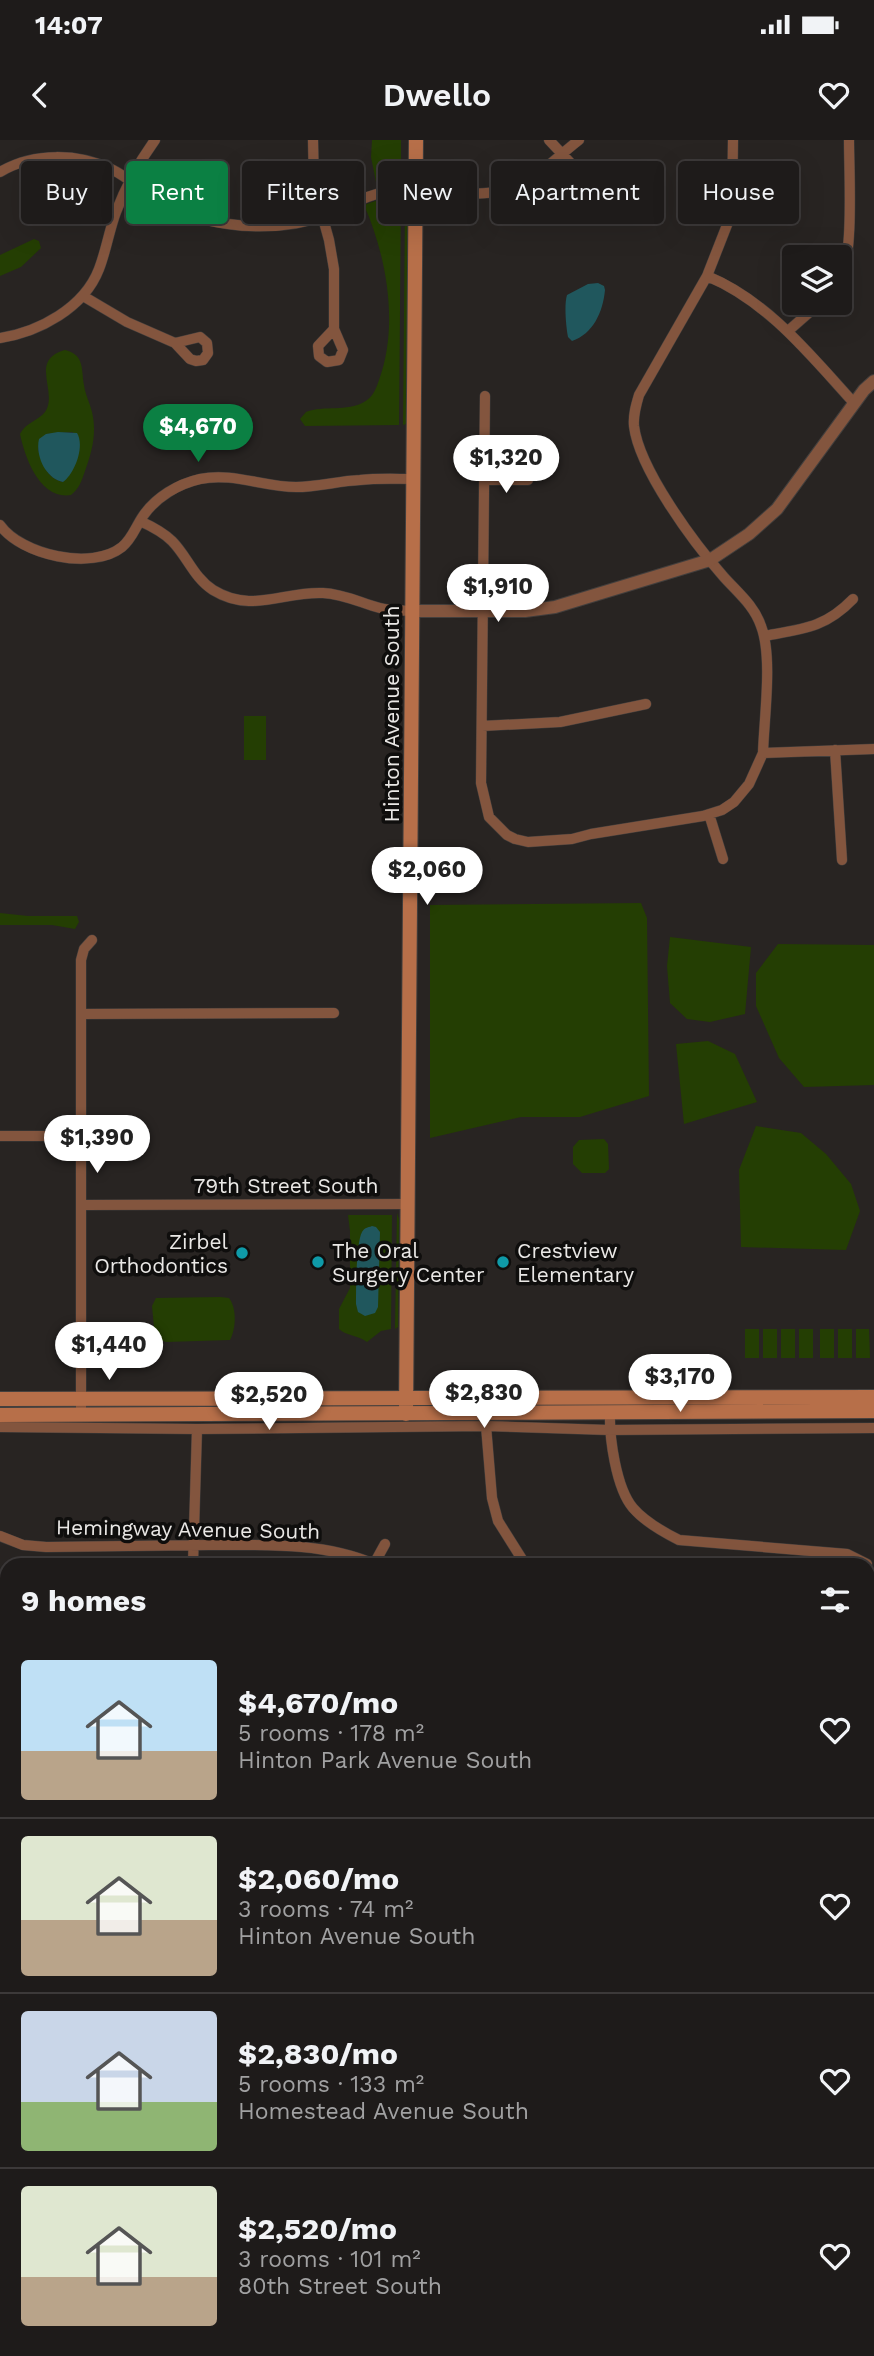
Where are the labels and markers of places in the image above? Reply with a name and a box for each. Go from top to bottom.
pin: $4,670 [141,404,255,464]
pin: $1,320 [449,436,563,495]
pin: $1,910 [441,564,555,624]
pin: $2,060 [370,848,484,907]
pin: $1,390 [40,1116,154,1175]
place label: Zirbel Orthodontics [94,1229,229,1278]
place label: The Oral Surgery Center [332,1238,485,1287]
place label: Crestview Elementary [517,1238,634,1287]
marker: Zirbel Orthodontics [234,1245,250,1261]
marker: The Oral Surgery Center [310,1254,326,1270]
marker: Crestview Elementary [495,1254,511,1270]
pin: $1,440 [52,1322,166,1382]
pin: $3,170 [623,1354,737,1414]
pin: $2,830 [427,1370,541,1430]
pin: $2,520 [212,1372,326,1432]

